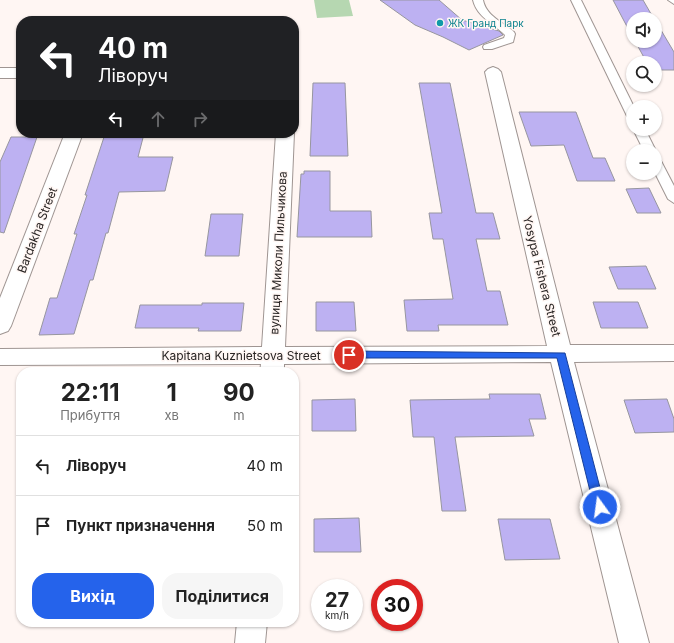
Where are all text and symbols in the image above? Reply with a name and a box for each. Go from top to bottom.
map controls [626,12,662,180]
button: sound [626,12,662,48]
place label: ЖК Гранд Парк [448,17,524,29]
marker: ЖК Гранд Парк [435,18,445,28]
text: 40 m [98,31,168,65]
icon: left [32,32,84,84]
button: search [626,56,662,92]
text: Ліворуч [98,65,168,86]
button: + [626,100,662,136]
icon: left [105,108,127,130]
icon: ahead [147,108,169,130]
icon: right [189,108,211,130]
button: − [626,144,662,180]
street label: вулиця Миколи Пильчикова [266,171,290,335]
street label: Bardakha Street [14,185,60,275]
street label: Yosypa Fishera Street [520,214,564,338]
pin [332,338,366,372]
icon: arrive [338,344,360,366]
street label: Kapitana Kuznietsova Street [161,348,321,363]
text: 22:11 [61,378,120,407]
text: 1 [166,378,177,407]
text: 90 [223,378,255,407]
text: Прибуття [60,407,120,423]
text: хв [164,407,179,423]
text: m [233,407,245,423]
icon: left [32,455,54,477]
text: Ліворуч [66,456,126,475]
text: 40 m [246,456,283,475]
position arrow [579,486,621,528]
icon: arrive [32,515,54,537]
text: Пункт призначення [66,516,215,535]
text: 50 m [247,516,283,535]
button: Вихід [32,573,154,619]
button: Поділитися [162,573,283,619]
speed limit sign: 30 [371,579,423,631]
text: 27 [325,588,349,612]
text: km/h [325,609,349,621]

